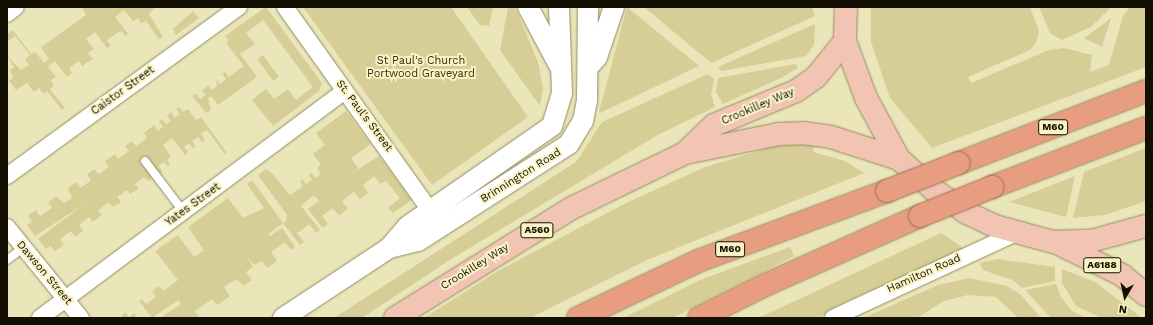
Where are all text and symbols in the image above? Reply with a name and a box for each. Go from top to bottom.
park label: St Paul's Church Portwood Graveyard [367,55,475,81]
street label: Caistor Street [89,64,157,118]
street label: St. Paul's Street [333,78,395,154]
street label: Crookilley Way [719,86,797,128]
road number: M60 [1038,119,1068,135]
street label: Brinnington Road [478,146,564,206]
street label: Yates Street [163,181,223,229]
road number: A560 [520,222,554,238]
street label: Dawson Street [13,238,75,308]
street label: Crookilley Way [438,241,512,293]
road number: M60 [715,241,745,257]
street label: Hamilton Road [885,252,963,296]
road number: A6188 [1083,257,1121,273]
north arrow [1105,277,1145,317]
text: N [1118,302,1128,316]

